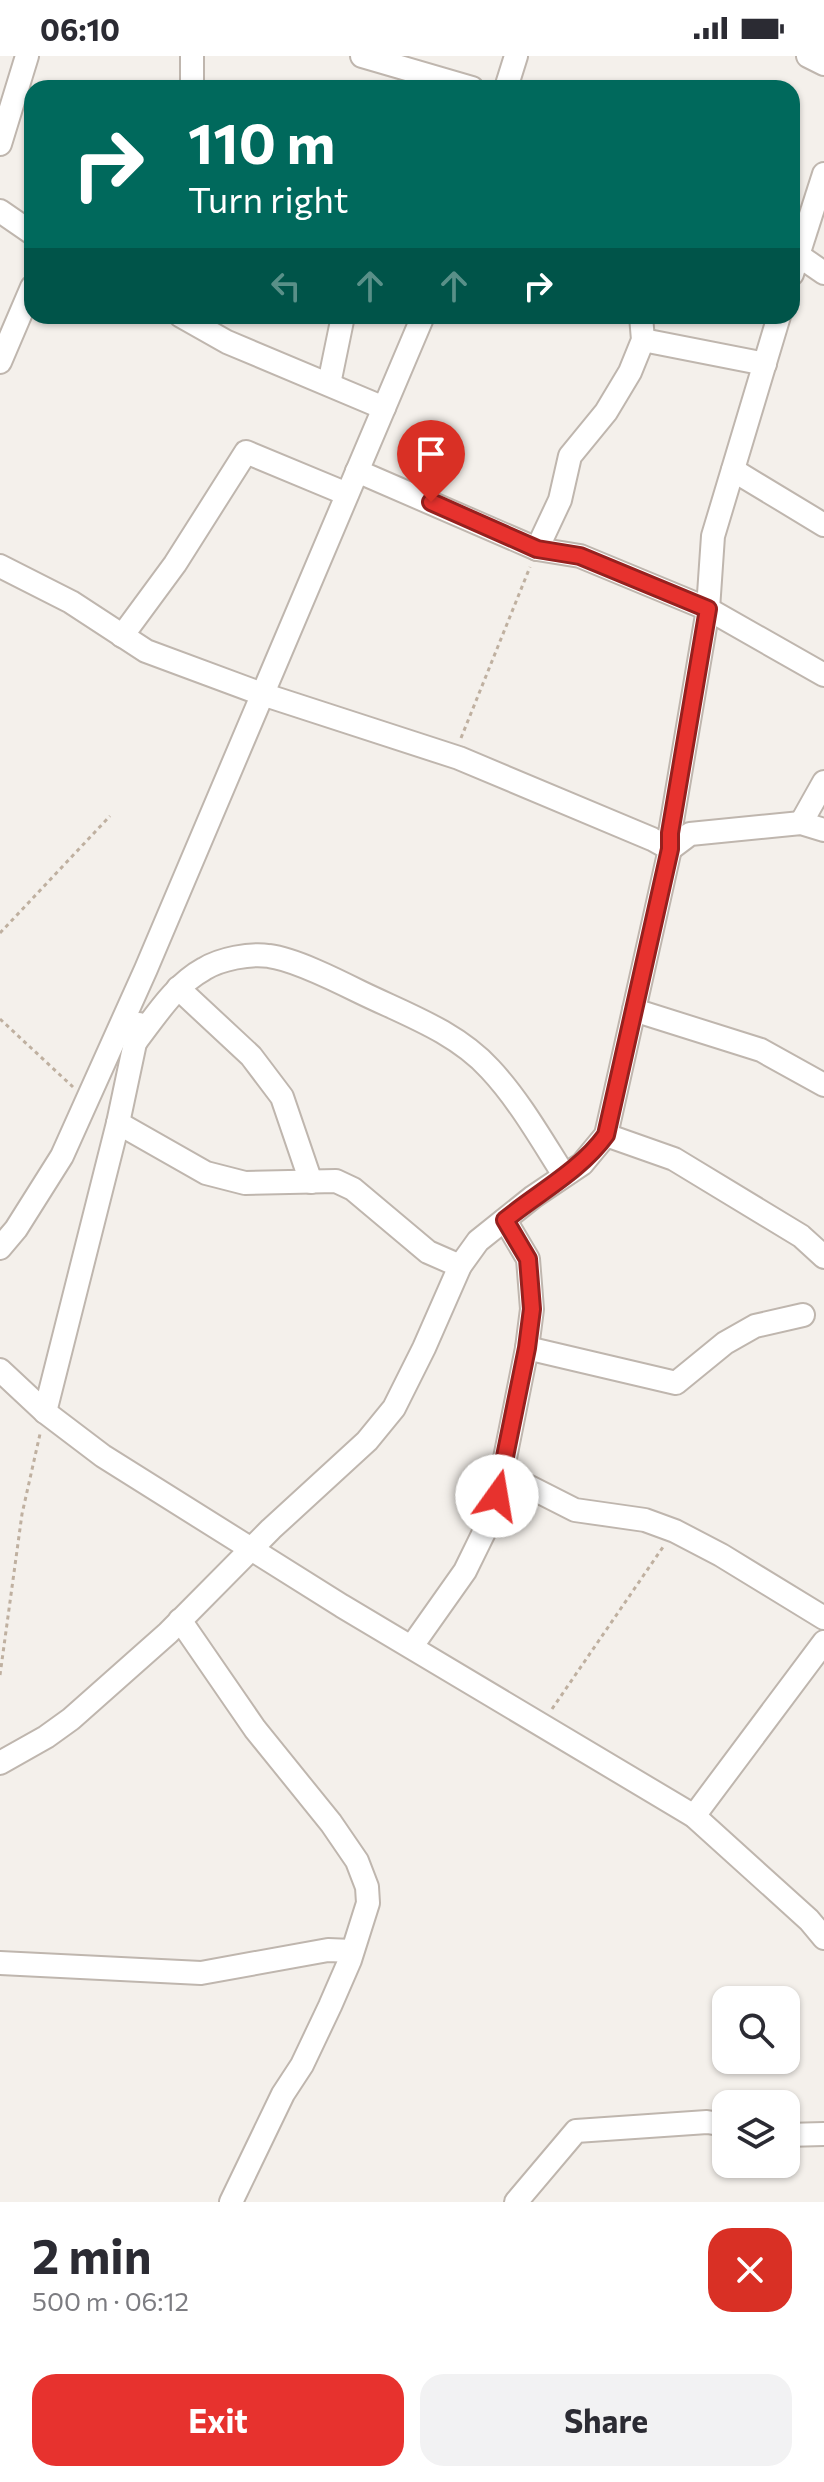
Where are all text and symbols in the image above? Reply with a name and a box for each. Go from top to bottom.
text: 06:10 [40,10,120,47]
text: 110 m [188,107,335,176]
icon: right [56,112,160,216]
text: Turn right [188,176,349,220]
icon: left [264,264,308,308]
icon: ahead [348,264,392,308]
icon: ahead [432,264,476,308]
icon: right [516,264,560,308]
pin [397,420,465,502]
icon: arrive [409,432,453,476]
position arrow [455,1454,539,1538]
map controls [712,1986,800,2178]
button: search [712,1986,800,2074]
button: layers [712,2090,800,2178]
text: 2 min [32,2225,152,2284]
button: close [708,2228,792,2312]
text: 500 m · 06:12 [32,2285,189,2316]
button: Exit [32,2374,404,2466]
button: Share [420,2374,792,2466]

